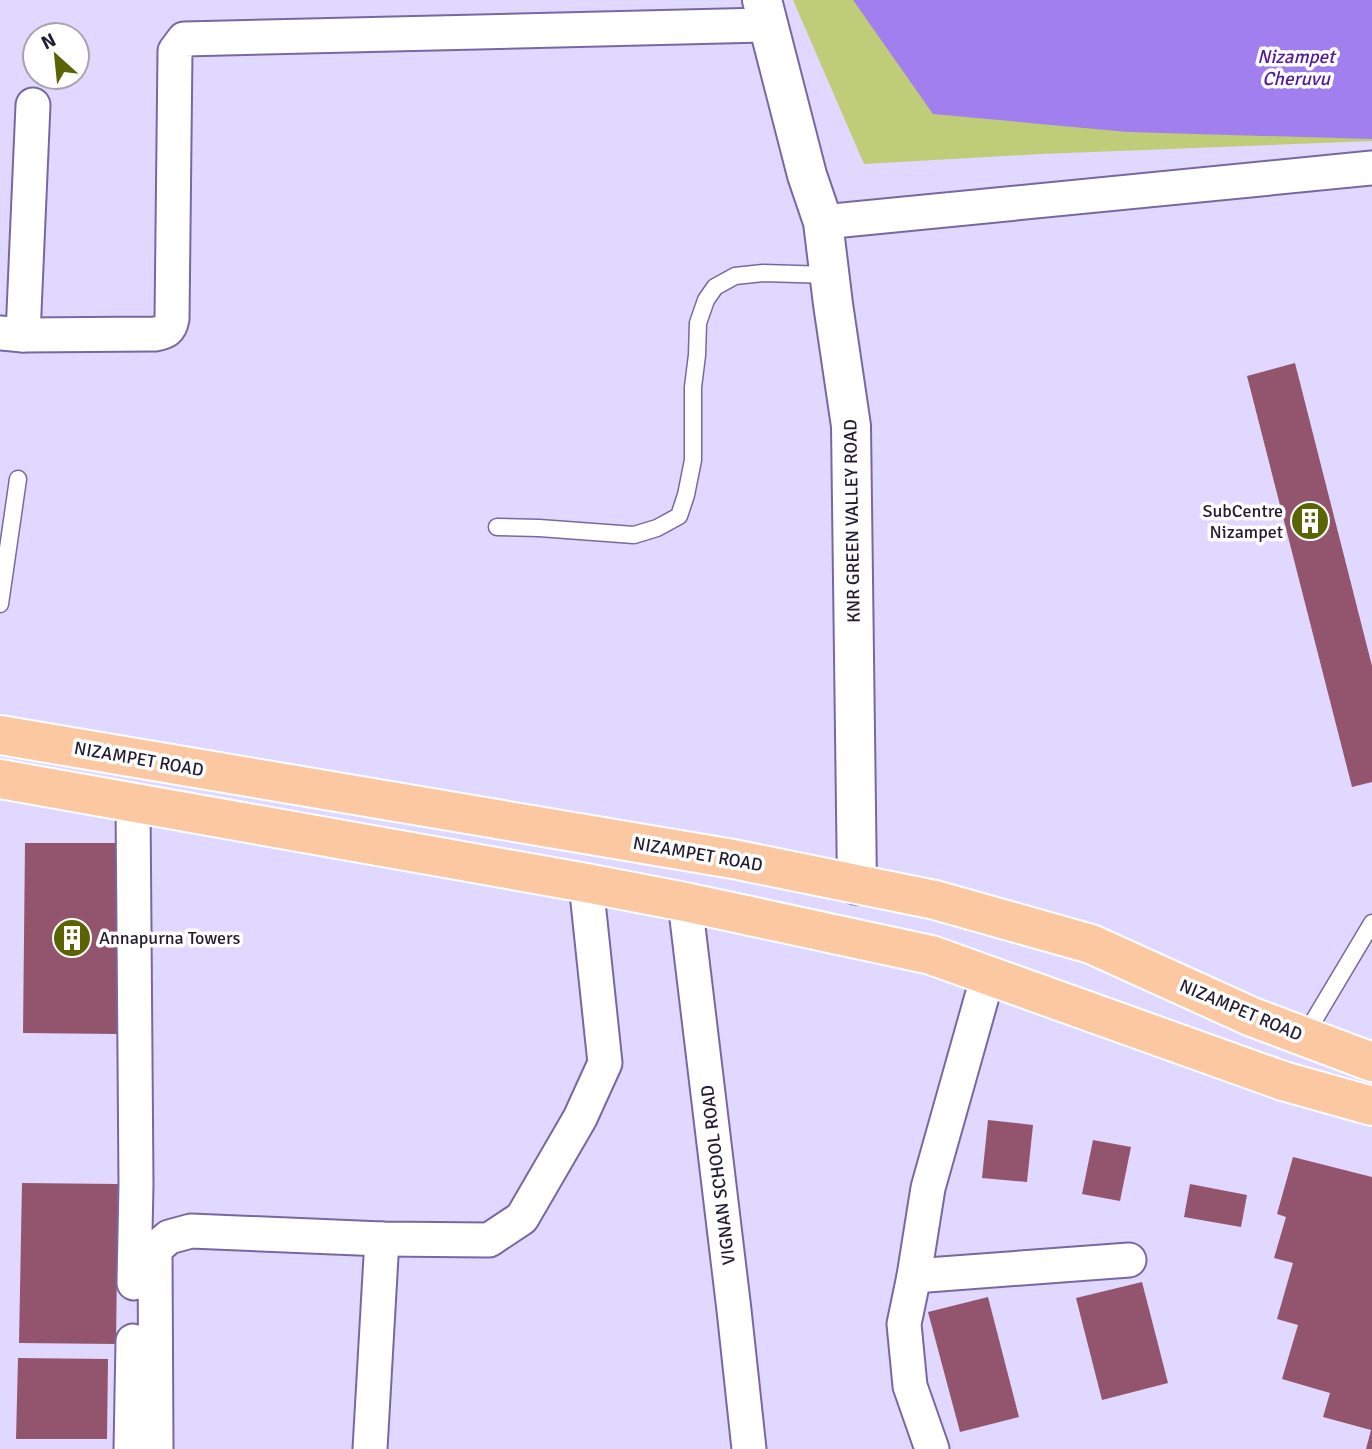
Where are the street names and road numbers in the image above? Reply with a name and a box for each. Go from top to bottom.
street label: KNR GREEN VALLEY ROAD [839,419,865,623]
street label: NIZAMPET ROAD [72,737,206,781]
street label: NIZAMPET ROAD [631,832,765,876]
street label: NIZAMPET ROAD [1176,974,1306,1046]
street label: VIGNAN SCHOOL ROAD [696,1084,740,1266]

